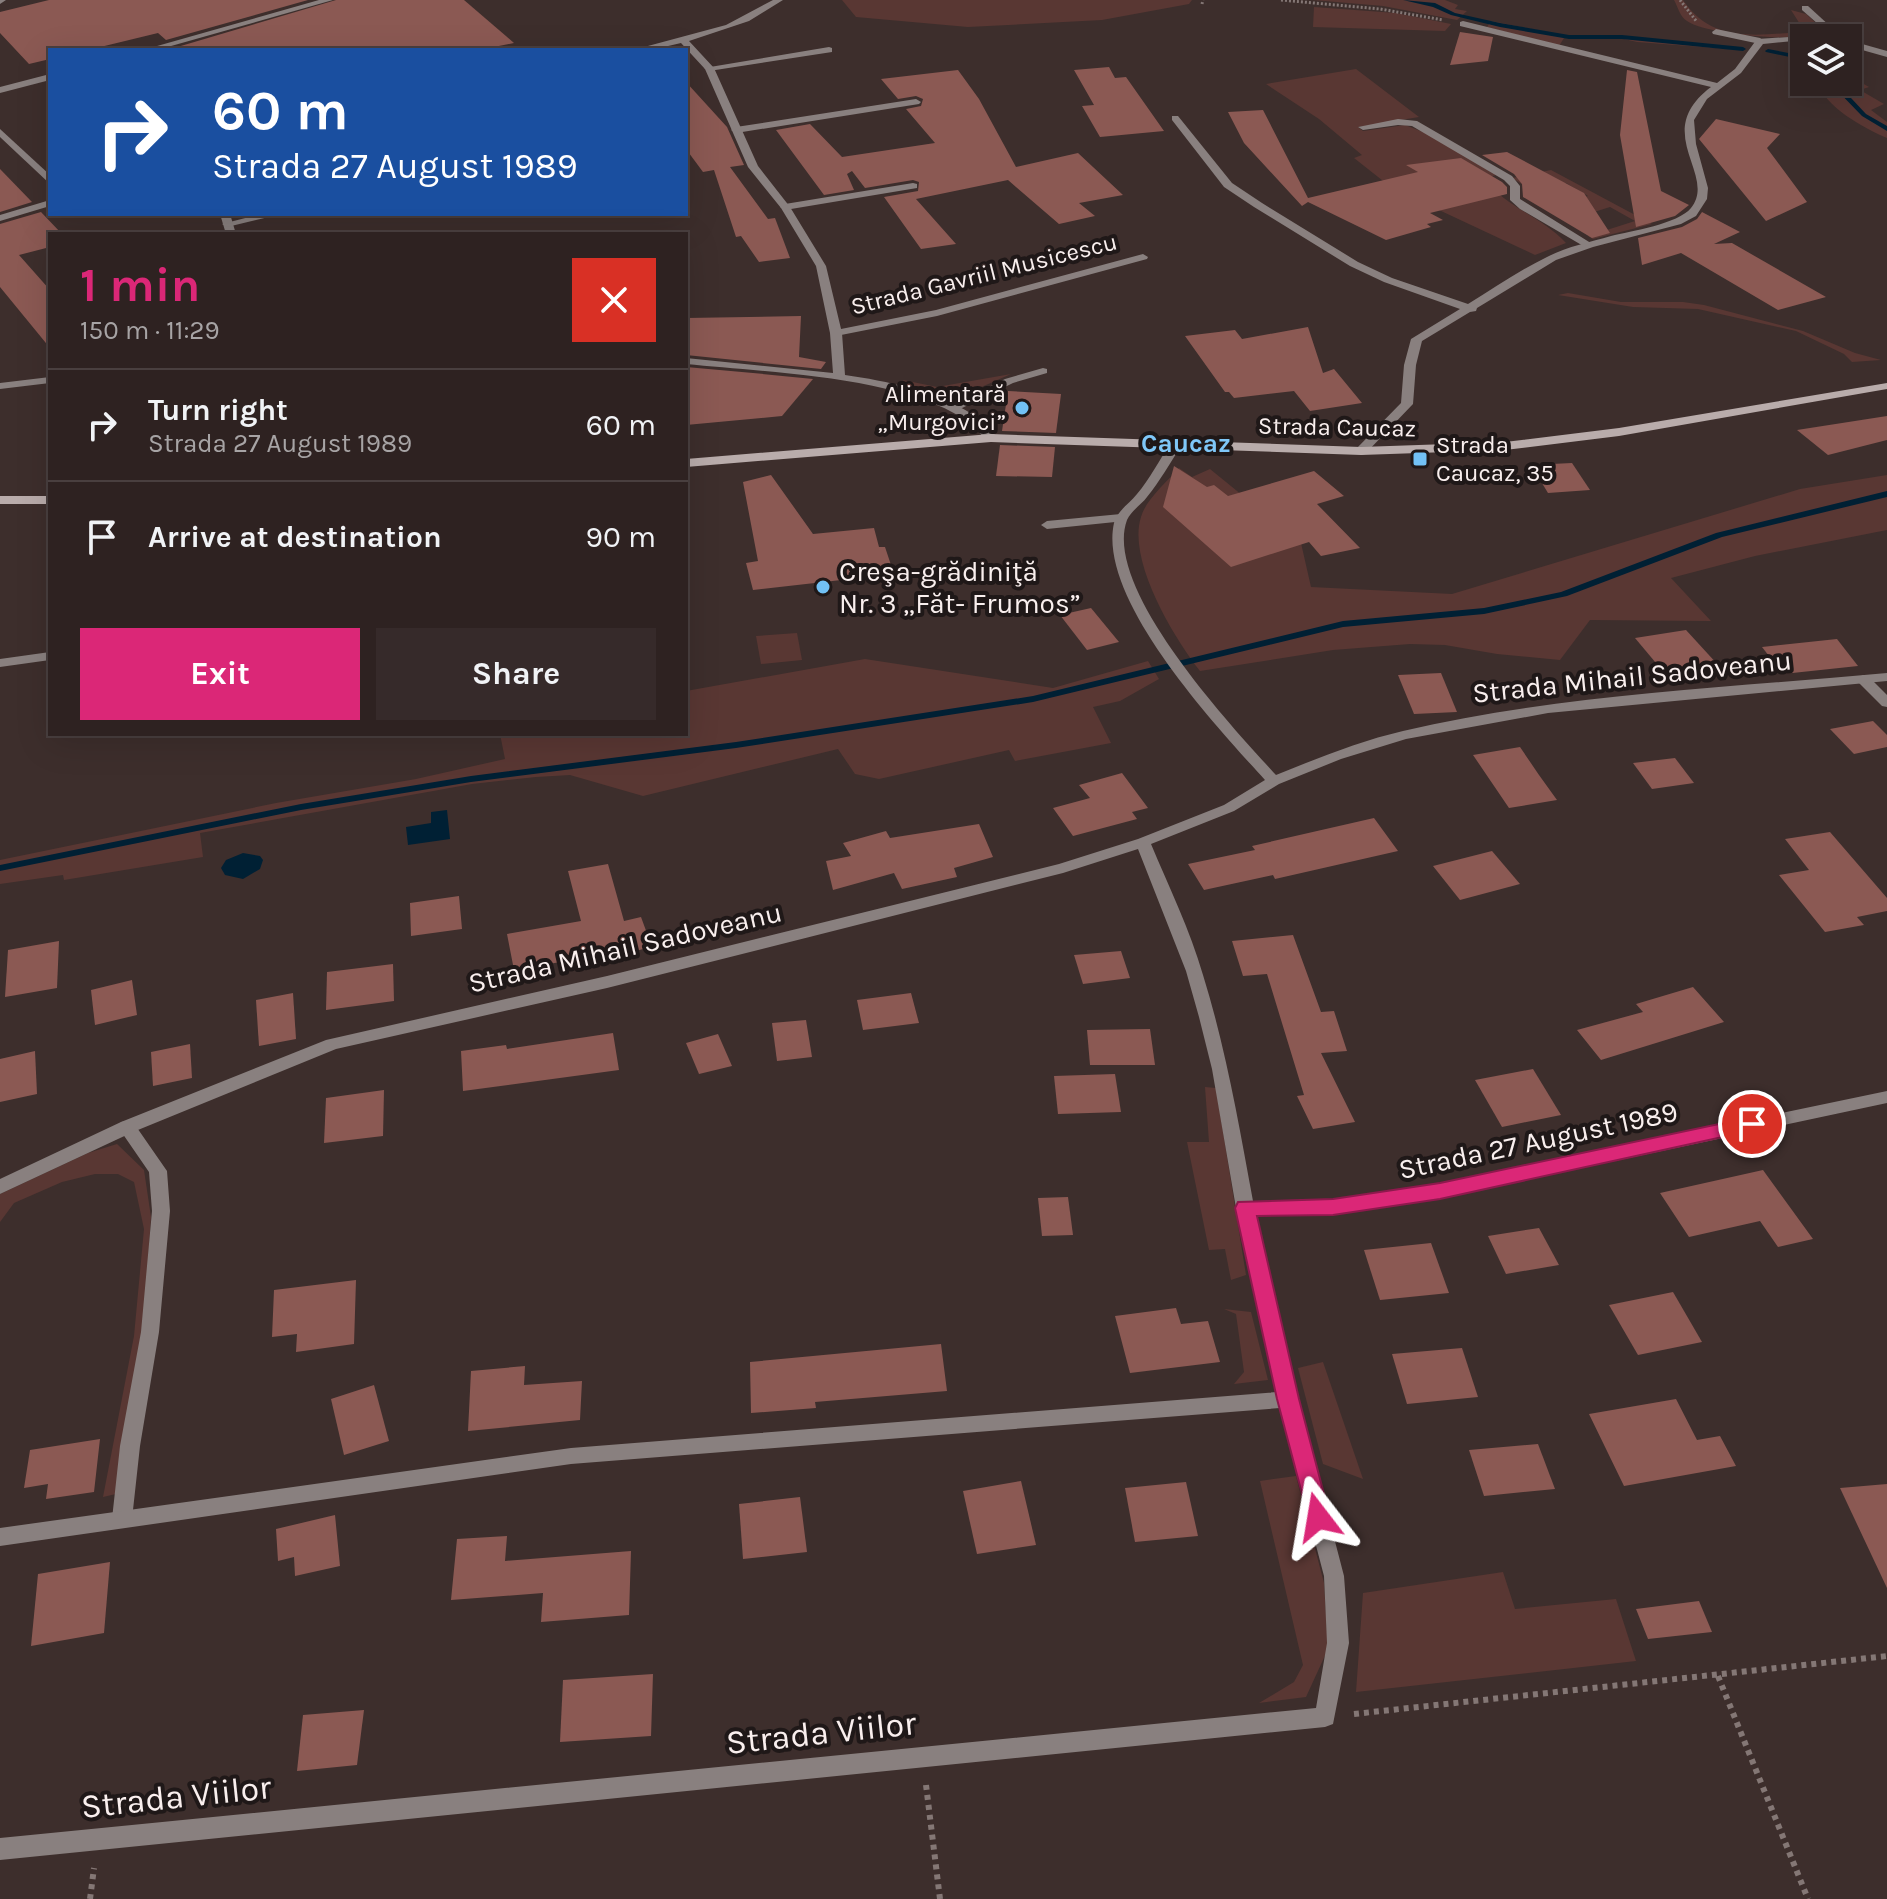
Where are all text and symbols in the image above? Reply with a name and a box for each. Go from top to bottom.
map controls [1790,24,1862,96]
button: layers [1790,24,1862,96]
text: 60 m [212,78,349,143]
icon: right [80,80,184,184]
text: Strada 27 August 1989 [212,145,578,187]
street label: Strada Gavriil Musicescu [848,227,1120,321]
text: 1 min [80,257,200,313]
button: close [572,258,656,342]
text: 150 m · 11:29 [80,315,220,346]
place label: Alimentară „Murgovici” [877,380,1006,436]
text: Turn right [148,392,288,428]
marker: Alimentară „Murgovici” [1013,399,1031,417]
icon: right [80,403,124,447]
text: 60 m [586,407,656,443]
street label: Strada Caucaz [1258,412,1416,442]
text: Strada 27 August 1989 [148,428,412,459]
district label: Caucaz [1141,428,1231,459]
place label: Strada Caucaz, 35 [1436,431,1554,487]
marker: Strada Caucaz, 35 [1411,450,1429,468]
icon: arrive [80,515,124,559]
text: Arrive at destination [148,519,442,555]
text: 90 m [586,519,656,555]
place label: Creşa-grădiniţă Nr. 3 „Făt- Frumos” [839,555,1081,620]
marker: Creşa-grădiniţă Nr. 3 „Făt- Frumos” [814,578,832,596]
button: Exit [80,628,360,720]
button: Share [376,628,656,720]
street label: Strada Mihail Sadoveanu [1471,643,1793,710]
street label: Strada Mihail Sadoveanu [465,895,785,1000]
pin [1718,1090,1786,1158]
street label: Strada 27 August 1989 [1396,1095,1681,1186]
icon: arrive [1730,1102,1774,1146]
position arrow [1276,1475,1360,1559]
street label: Strada Viilor [724,1703,919,1763]
street label: Strada Viilor [79,1767,274,1827]

